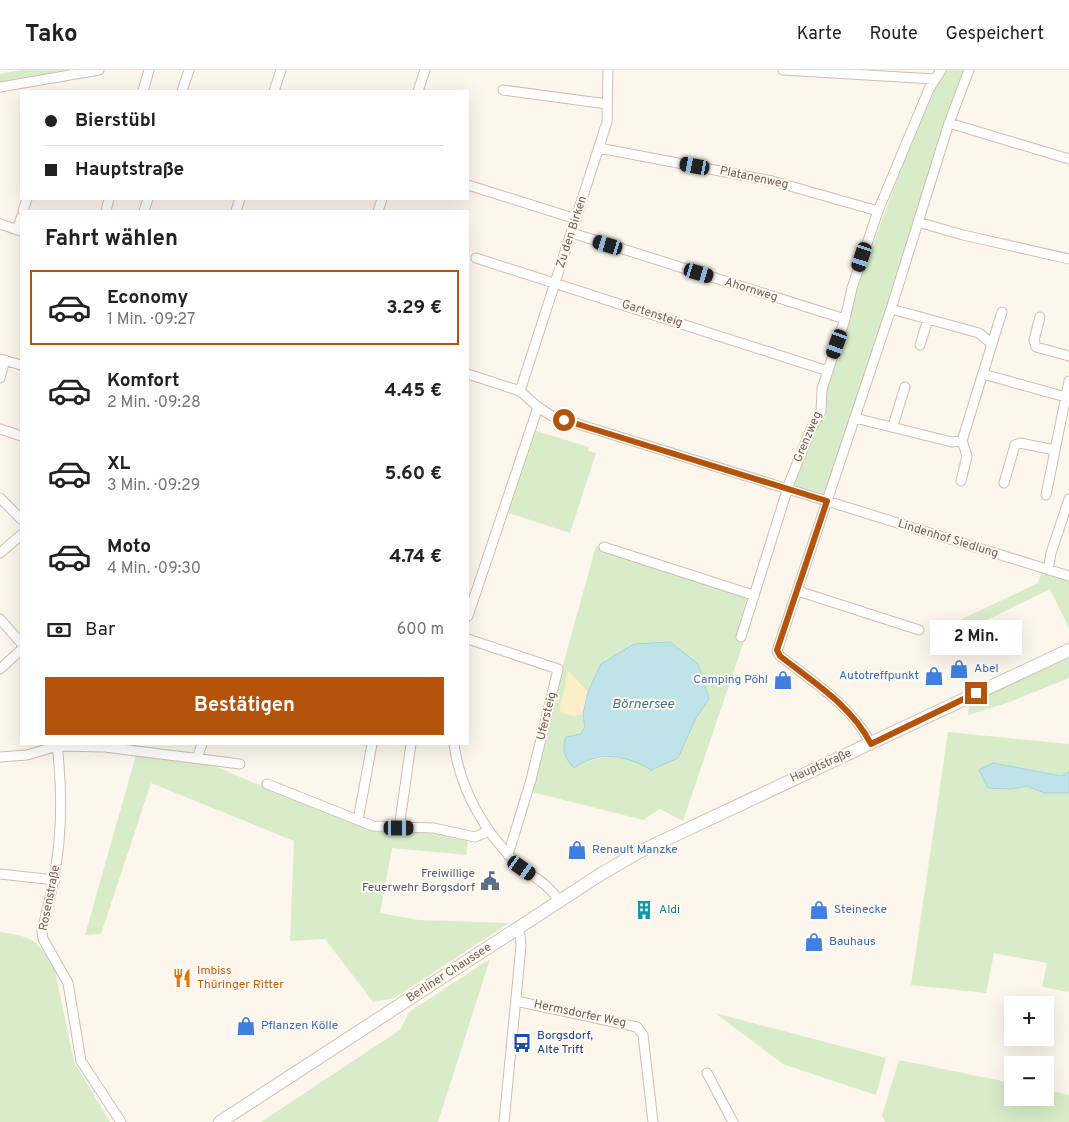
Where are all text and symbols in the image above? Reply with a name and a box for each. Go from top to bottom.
text: Tako [25,20,78,50]
text: Karte [797,23,842,46]
text: Route [870,23,918,46]
text: Gespeichert [946,23,1044,46]
text: Bierstübl [75,109,156,133]
car [678,156,711,176]
text: Hauptstraße [75,158,184,182]
street label: Platanenweg [718,163,790,193]
street label: Zu den Birken [553,194,591,270]
text: Fahrt wählen [45,226,178,253]
car [591,233,624,257]
car [850,240,873,274]
car [682,261,715,285]
street label: Ahornweg [722,274,780,306]
icon: car [47,285,92,330]
text: Economy [107,286,188,310]
text: 3.29 € [386,296,442,320]
street label: Gartensteig [619,297,685,331]
text: 1 Min. · 09:27 [107,310,195,330]
car [824,327,849,361]
icon: car [47,368,92,413]
text: Komfort [107,369,179,393]
text: 4.45 € [385,379,442,403]
text: 2 Min. · 09:28 [107,393,201,413]
route start [553,409,575,431]
street label: Grenzweg [790,409,826,465]
icon: car [47,451,92,496]
text: XL [107,452,130,476]
text: 5.60 € [385,462,442,486]
text: 3 Min. · 09:29 [107,476,200,496]
street label: Lindenhof Siedlung [896,516,1000,562]
icon: car [47,534,92,579]
text: Moto [107,535,151,559]
text: 4.74 € [389,545,442,569]
text: 4 Min. · 09:30 [107,559,201,579]
icon: cash [45,616,73,644]
text: Bar [85,618,115,642]
text: 600 m [397,620,444,640]
callout: 2 Min. [930,620,1022,656]
text: 2 Min. [954,627,998,647]
shop icon: Abel [948,658,970,680]
place label: Abel [974,661,999,677]
shop icon: Autotreffpunkt [923,665,945,687]
place label: Autotreffpunkt [839,668,919,684]
shop icon: Camping Pöhl [772,669,794,691]
place label: Camping Pöhl [693,672,768,688]
button: Bestätigen [45,677,444,735]
route end [965,682,987,704]
street label: Ufersteig [533,690,561,742]
water label: Börnersee [612,696,675,713]
street label: Hauptstraße [788,745,854,787]
car [384,821,414,836]
shop icon: Renault Manzke [566,839,588,861]
place label: Renault Manzke [592,842,678,858]
car [505,853,538,883]
street label: Rosenstraße [36,864,64,932]
place label: Freiwillige Feuerwehr Borgsdorf [362,866,475,896]
public building icon: Freiwillige Feuerwehr Borgsdorf [479,870,501,892]
building icon: Aldi [633,899,655,921]
shop icon: Steinecke [808,899,830,921]
place label: Aldi [659,902,680,918]
place label: Steinecke [834,902,887,918]
shop icon: Bauhaus [803,931,825,953]
place label: Bauhaus [829,934,876,950]
street label: Berliner Chaussee [403,940,495,1006]
place label: Imbiss Thüringer Ritter [197,963,284,993]
restaurant icon: Imbiss Thüringer Ritter [171,967,193,989]
street label: Hermsdorfer Weg [532,996,628,1032]
map controls [1004,996,1054,1106]
button: + [1004,996,1054,1046]
shop icon: Pflanzen Kölle [235,1015,257,1037]
place label: Pflanzen Kölle [261,1018,338,1034]
place label: Borgsdorf, Alte Trift [537,1028,593,1058]
bus stop icon: Borgsdorf, Alte Trift [511,1032,533,1054]
button: − [1004,1056,1054,1106]

